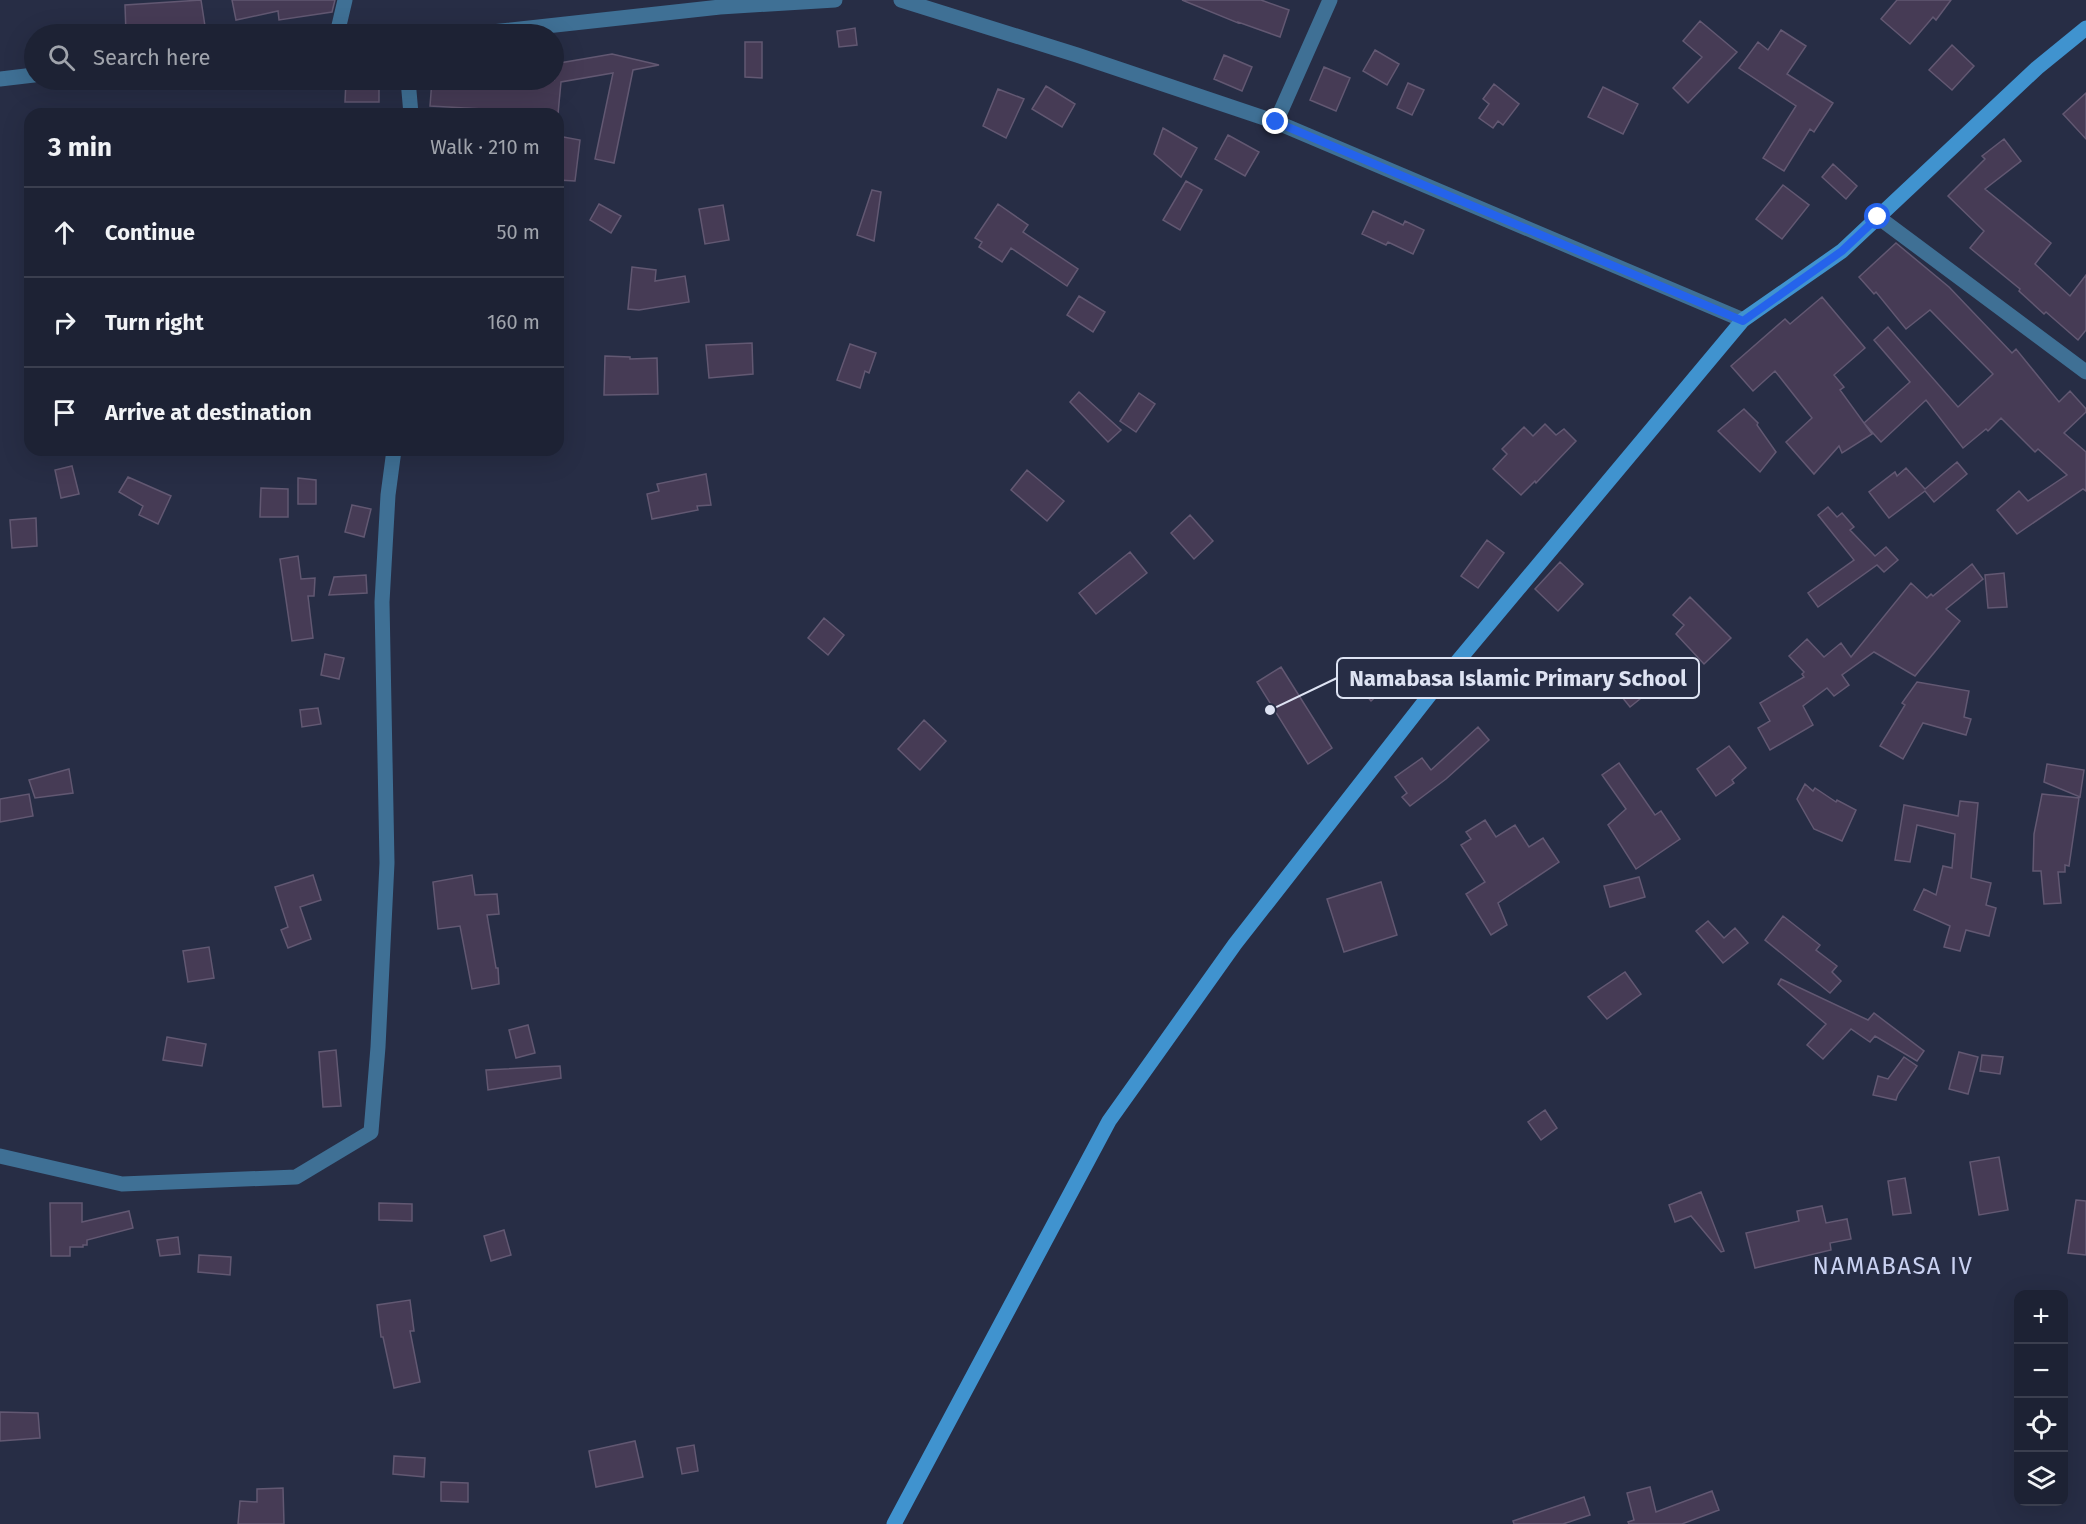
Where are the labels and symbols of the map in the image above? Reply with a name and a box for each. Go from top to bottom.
route end [1262,108,1288,134]
route start [1864,203,1890,229]
callout: Namabasa Islamic Primary School [1337,658,1699,698]
text: Namabasa Islamic Primary School [1349,665,1687,692]
district label: NAMABASA IV [1813,1252,1973,1280]

